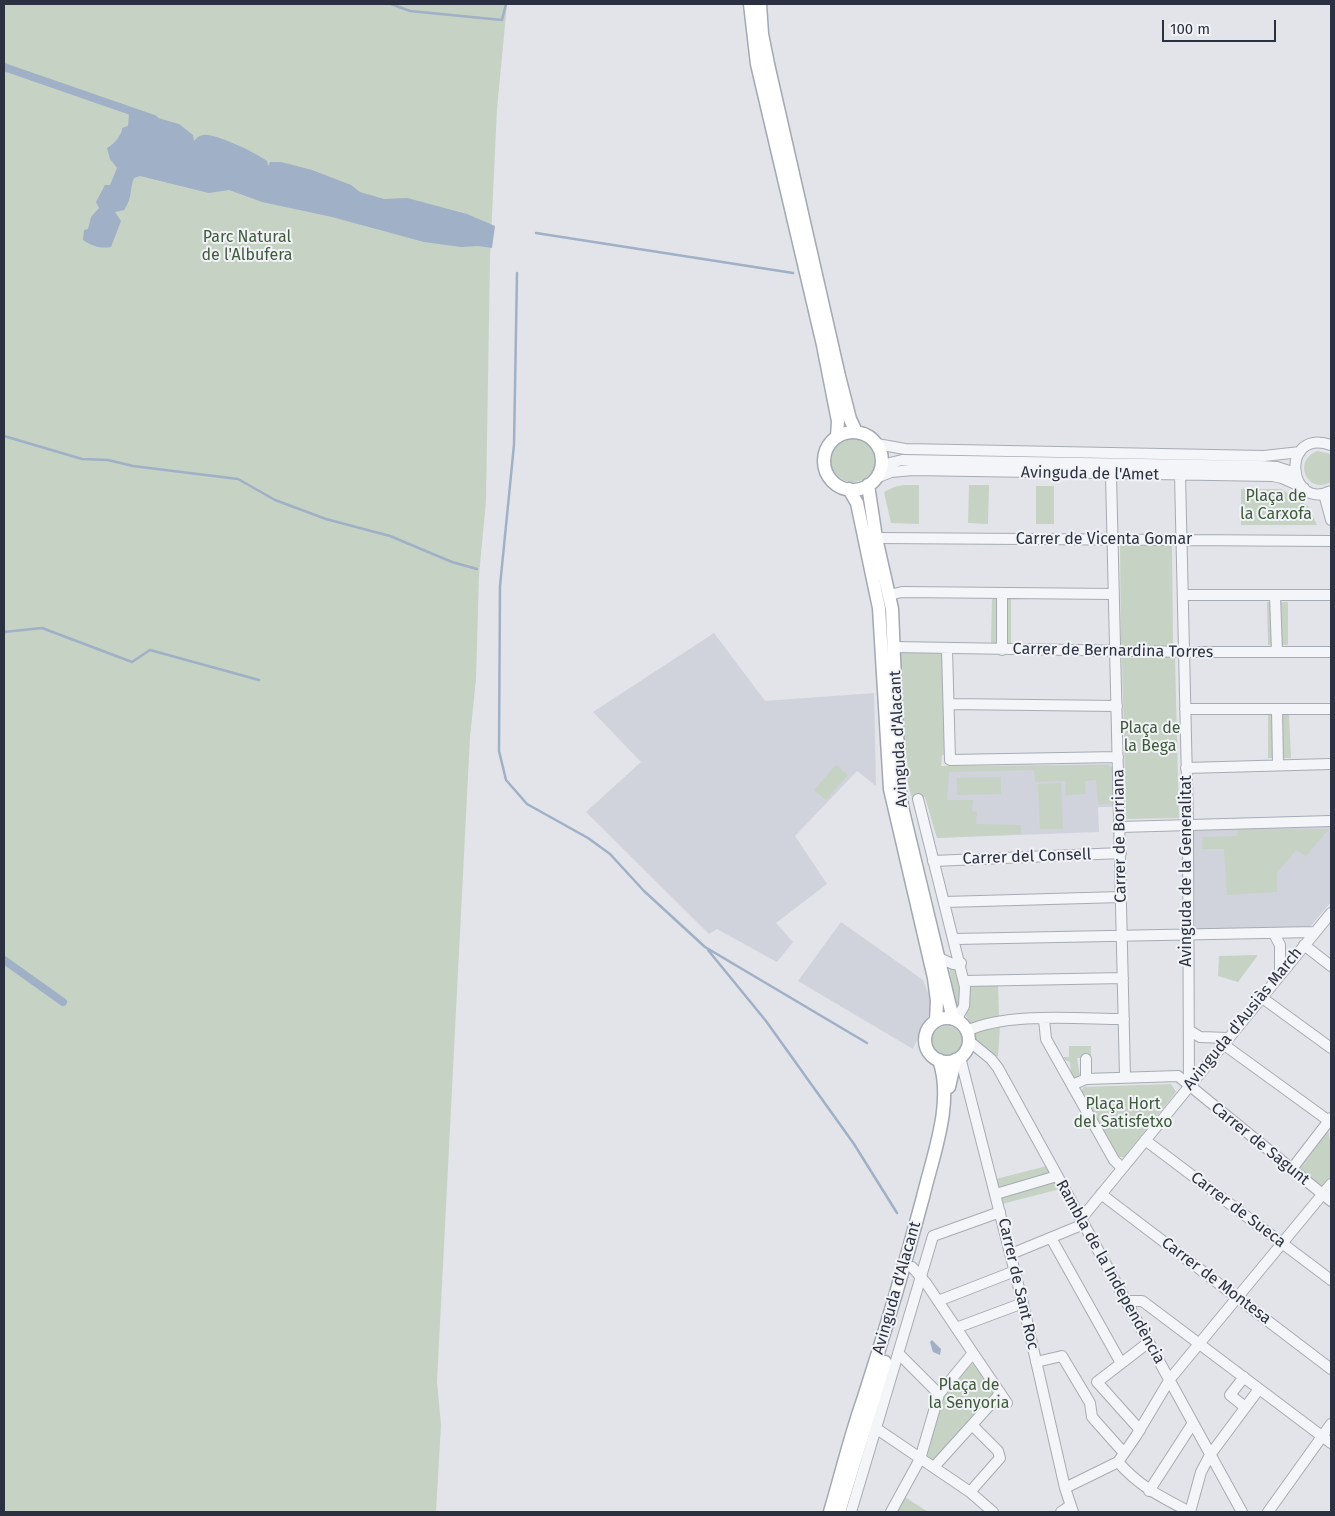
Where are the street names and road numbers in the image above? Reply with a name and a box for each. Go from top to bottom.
street label: Avinguda de l'Amet [1021,463,1159,485]
street label: Carrer de Vicenta Gomar [1016,530,1192,550]
street label: Carrer de Bernardina Torres [1013,640,1213,662]
street label: Avinguda d'Alacant [886,670,912,808]
street label: Carrer de Borriana [1109,769,1131,903]
street label: Avinguda de la Generalitat [1177,775,1197,967]
street label: Carrer del Consell [962,845,1092,869]
street label: Avinguda d'Ausiàs March [1179,944,1307,1094]
street label: Carrer de Sagunt [1207,1098,1313,1190]
street label: Carrer de Sueca [1187,1168,1289,1252]
street label: Rambla de la Independència [1051,1177,1169,1367]
street label: Carrer de Sant Roc [994,1216,1042,1352]
street label: Avinguda d'Alacant [869,1219,925,1357]
street label: Carrer de Montesa [1157,1233,1275,1329]

